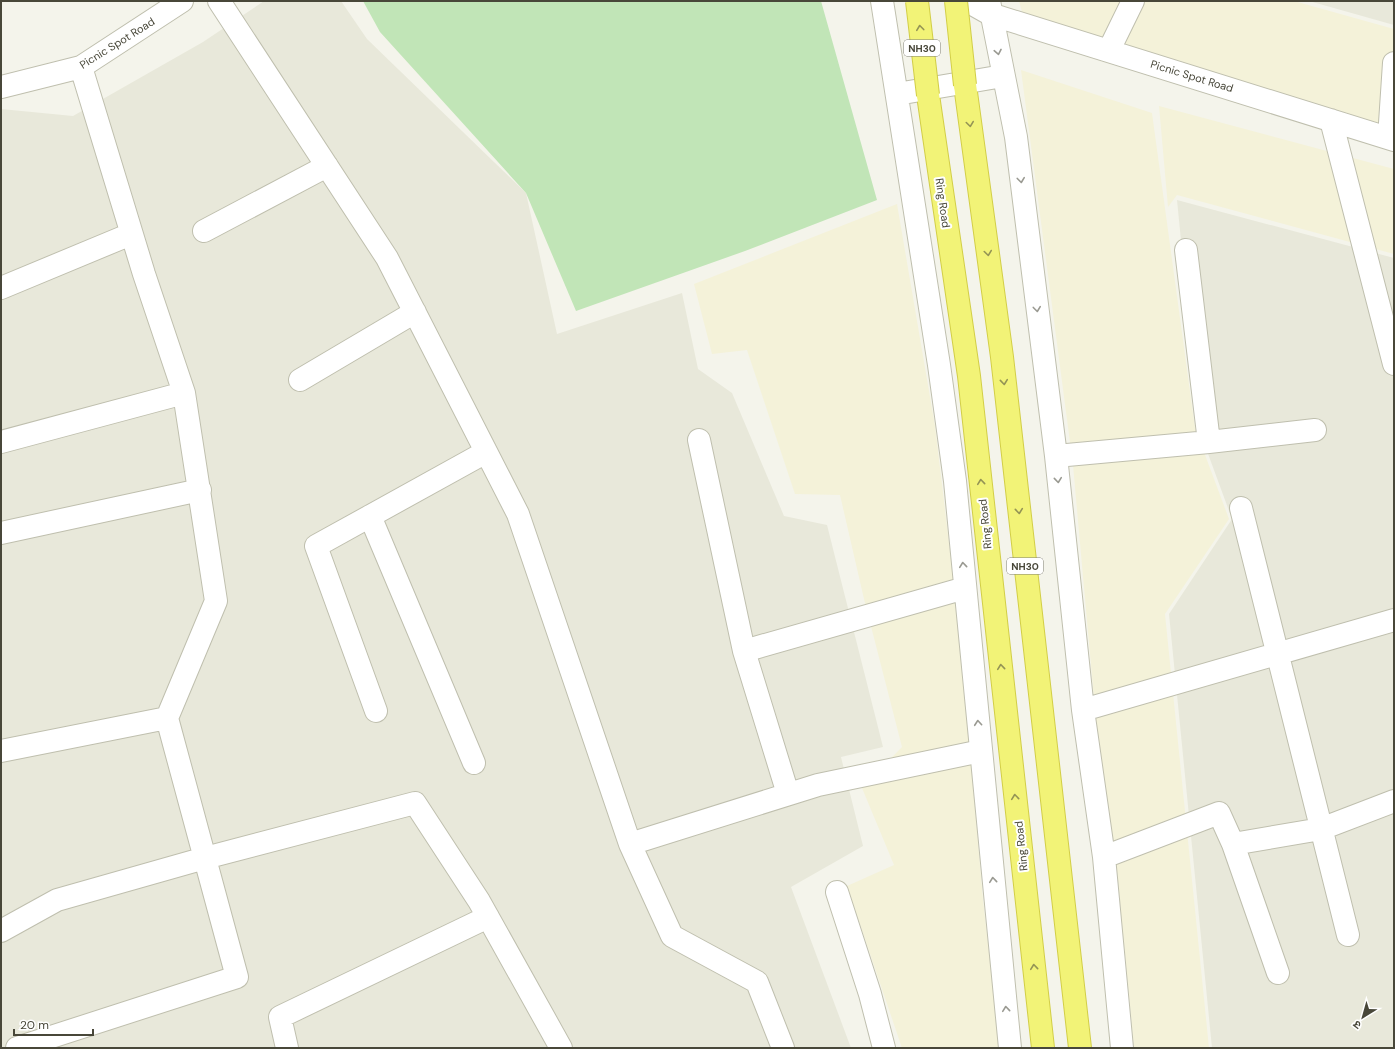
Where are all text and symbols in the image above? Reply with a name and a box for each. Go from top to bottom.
street label: Picnic Spot Road [77,14,157,72]
one-way arrow [916,25,925,31]
road number: NH30 [904,40,940,56]
one-way arrow [994,49,1002,55]
street label: Picnic Spot Road [1149,57,1235,95]
one-way arrow [965,121,974,127]
street label: Ring Road [933,177,953,229]
one-way arrow [1016,177,1025,183]
one-way arrow [983,250,992,256]
one-way arrow [1032,306,1041,312]
one-way arrow [1000,378,1009,385]
one-way arrow [1054,476,1063,483]
one-way arrow [976,479,985,485]
street label: Ring Road [975,498,995,550]
one-way arrow [1014,508,1023,514]
road number: NH30 [1007,558,1043,574]
one-way arrow [959,562,968,568]
one-way arrow [997,664,1006,670]
one-way arrow [974,720,983,726]
one-way arrow [1011,793,1020,800]
street label: Ring Road [1011,820,1031,872]
one-way arrow [989,877,998,883]
one-way arrow [1030,964,1039,971]
north arrow [1343,997,1383,1037]
one-way arrow [1002,1006,1011,1012]
scale bar [14,1011,93,1037]
text: 20 m [20,1017,49,1033]
text: उ [1350,1017,1364,1033]

